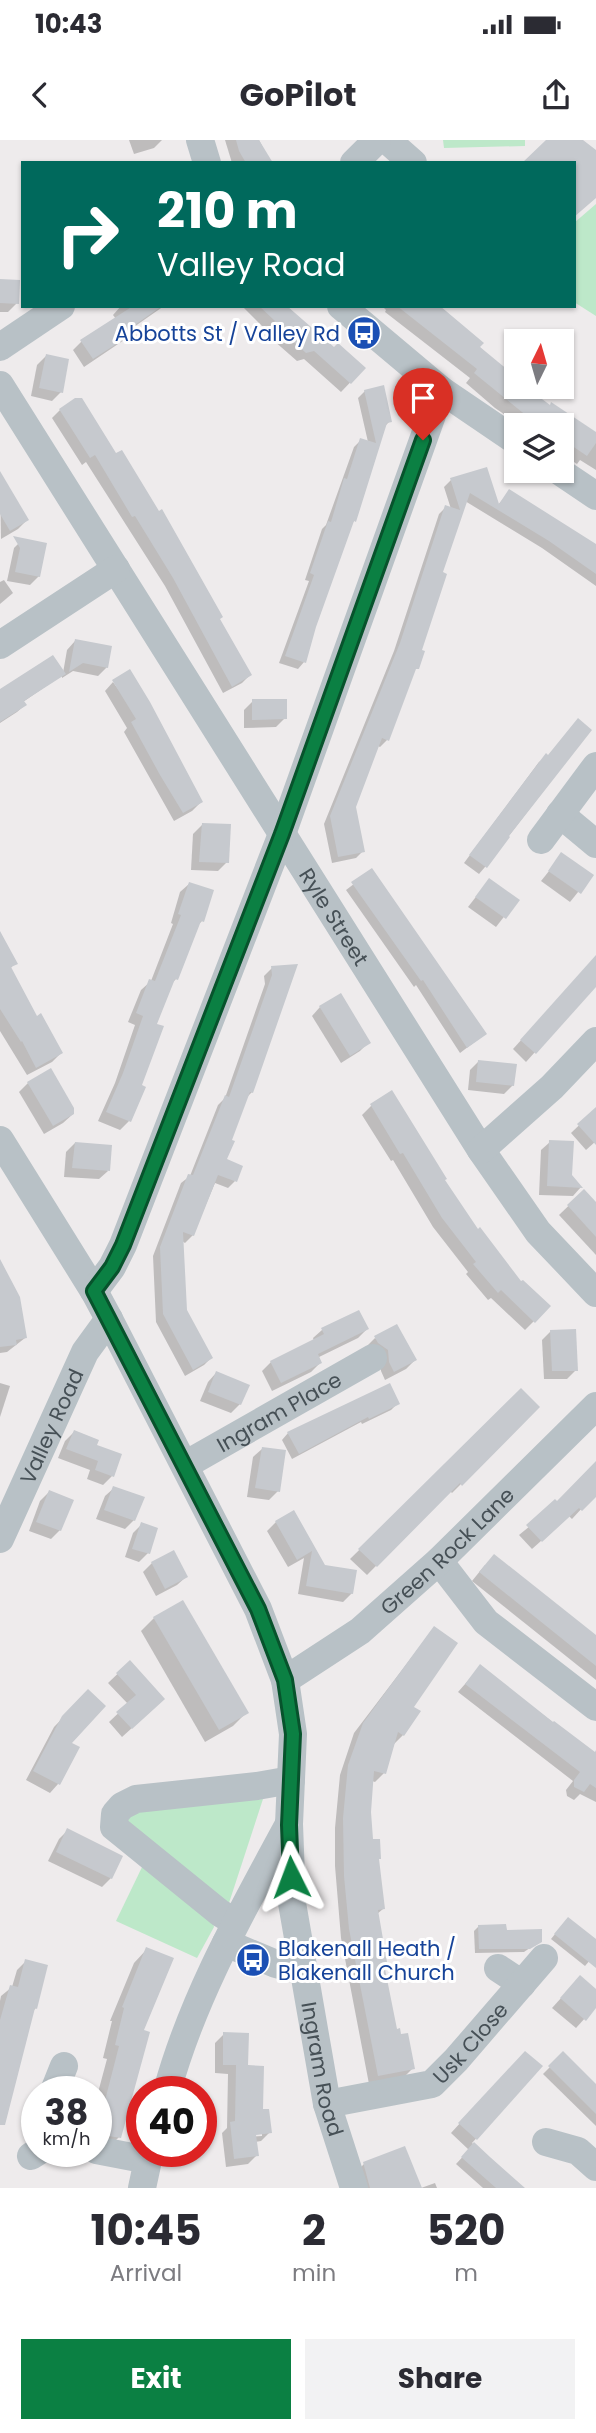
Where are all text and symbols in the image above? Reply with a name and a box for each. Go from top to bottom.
text: 10:43 [35,6,102,42]
text: GoPilot [240,72,357,117]
icon: back [21,76,59,114]
icon: share [537,76,575,114]
text: 210 m [157,177,298,245]
icon: right [42,189,133,280]
text: Valley Road [157,242,346,287]
bus stop icon: Abbotts St / Valley Rd [345,314,383,352]
place label: Abbotts St / Valley Rd [115,319,340,348]
north arrow [504,329,574,399]
map controls [504,329,574,483]
pin [393,368,453,440]
icon: arrive [404,379,442,417]
button: layers [504,413,574,483]
street label: Ryle Street [293,862,376,971]
street label: Valley Road [12,1364,90,1488]
street label: Ingram Place [211,1364,347,1459]
street label: Green Rock Lane [374,1480,520,1621]
position arrow [254,1840,328,1914]
place label: Blakenall Heath / Blakenall Church [278,1934,456,1987]
bus stop icon: Blakenall Heath / Blakenall Church [234,1941,272,1979]
street label: Usk Close [426,1996,514,2090]
street label: Ingram Road [295,1999,351,2140]
speed limit sign: 40 [126,2076,217,2167]
text: 38 [45,2088,88,2137]
text: km/h [43,2126,90,2151]
text: 10:45 [91,2201,201,2260]
text: 2 [302,2201,326,2260]
text: 520 [427,2201,505,2260]
text: Arrival [110,2257,182,2289]
text: min [292,2257,336,2289]
text: m [454,2257,478,2289]
button: Exit [21,2339,291,2419]
button: Share [305,2339,575,2419]

